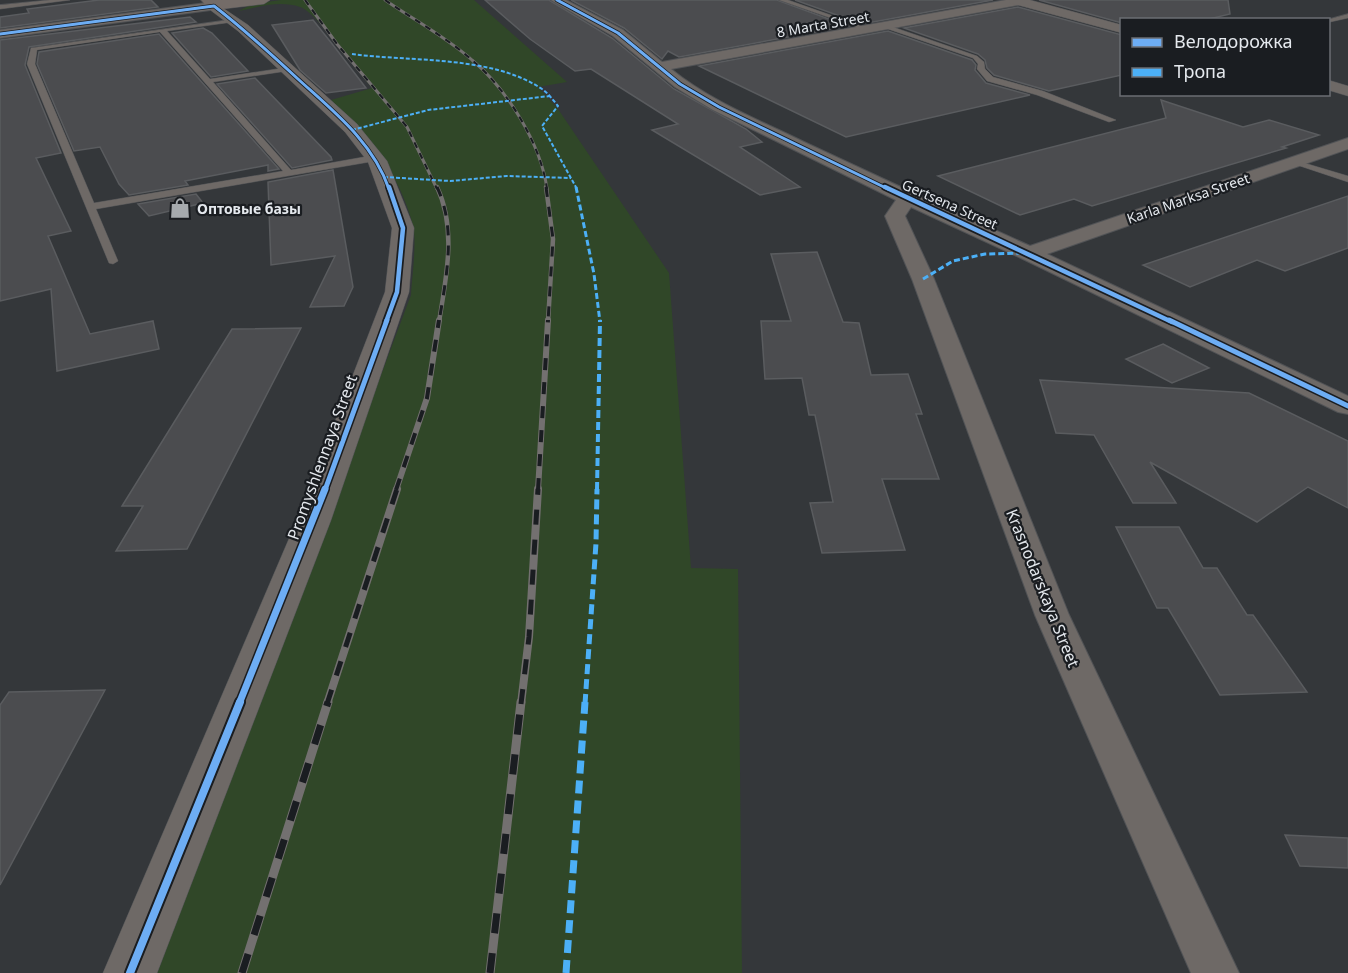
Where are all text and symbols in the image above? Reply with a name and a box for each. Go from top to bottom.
street label: 8 Marta Street [775,7,871,41]
legend [1120,18,1330,96]
text: Велодорожка [1174,29,1292,53]
text: Тропа [1174,59,1226,83]
street label: Karla Marksa Street [1124,168,1252,228]
street label: Gertsena Street [899,174,1001,234]
shop icon: Оптовые базы [168,196,192,220]
place label: Оптовые базы [197,199,301,218]
street label: Promyshlennaya Street [282,371,362,543]
street label: Krasnodarskaya Street [1001,506,1085,671]

